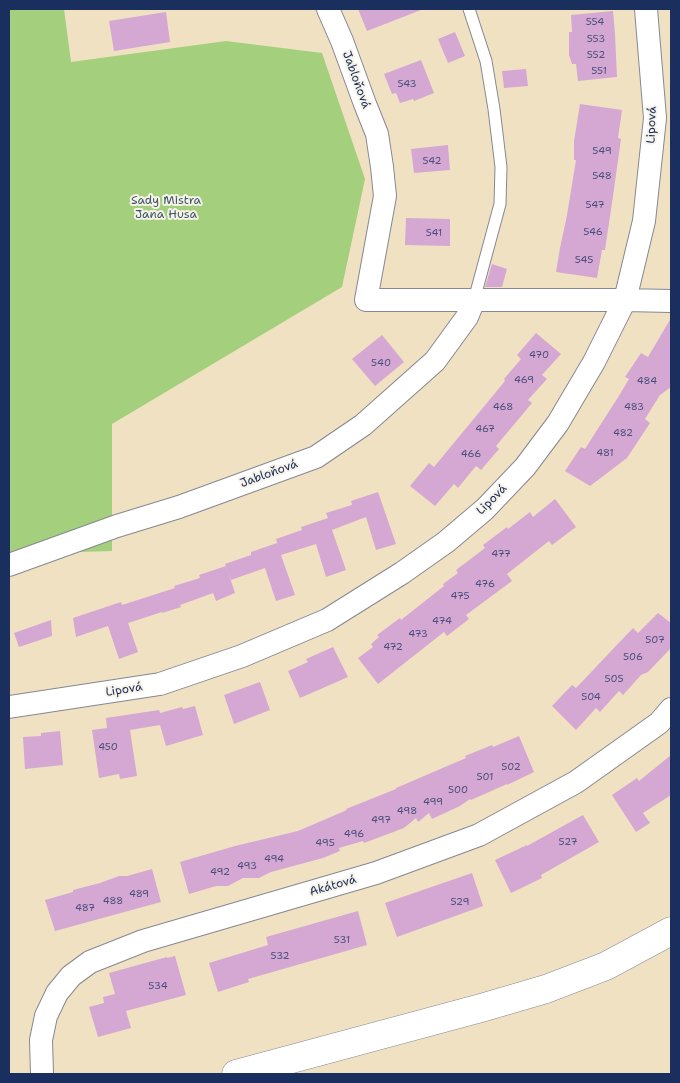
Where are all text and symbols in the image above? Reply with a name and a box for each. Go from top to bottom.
house number: 554 [586,16,604,28]
house number: 553 [587,33,605,45]
street label: Jabloňová [339,49,373,111]
house number: 552 [587,49,605,61]
house number: 551 [591,65,607,77]
house number: 543 [397,78,417,90]
street label: Lipová [644,106,660,144]
house number: 549 [592,145,612,157]
house number: 542 [422,155,442,167]
house number: 548 [592,170,612,182]
park label: Sady Mistra Jana Husa [131,194,201,222]
house number: 547 [585,199,605,211]
house number: 546 [583,226,603,238]
house number: 541 [426,227,442,239]
house number: 545 [575,254,593,266]
house number: 470 [529,349,549,361]
house number: 540 [371,357,391,369]
house number: 469 [514,374,534,386]
house number: 484 [637,375,657,387]
house number: 468 [493,401,513,413]
house number: 483 [624,401,644,413]
house number: 467 [475,423,495,435]
house number: 482 [613,427,633,439]
house number: 481 [596,447,614,459]
house number: 466 [461,448,481,460]
street label: Jabloňová [238,457,300,491]
street label: Lipová [474,482,510,518]
house number: 477 [491,548,511,560]
house number: 476 [475,578,495,590]
house number: 475 [450,590,470,602]
house number: 474 [432,615,452,627]
house number: 473 [408,628,428,640]
house number: 507 [645,634,665,646]
house number: 472 [383,641,403,653]
house number: 506 [623,651,643,663]
house number: 505 [604,673,624,685]
street label: Lipová [105,680,143,700]
house number: 504 [581,691,601,703]
house number: 450 [98,741,118,753]
house number: 502 [501,761,521,773]
house number: 501 [477,771,493,783]
house number: 500 [448,784,468,796]
house number: 499 [423,796,443,808]
house number: 498 [397,805,417,817]
house number: 497 [371,814,391,826]
house number: 496 [344,828,364,840]
house number: 527 [559,836,577,848]
house number: 495 [315,837,335,849]
house number: 494 [264,853,284,865]
house number: 493 [237,860,257,872]
house number: 492 [210,866,230,878]
street label: Akátová [308,872,358,900]
house number: 489 [129,888,149,900]
house number: 488 [103,895,123,907]
house number: 529 [450,896,470,908]
house number: 487 [75,902,95,914]
house number: 531 [334,934,350,946]
house number: 532 [271,950,289,962]
house number: 534 [148,980,168,992]

